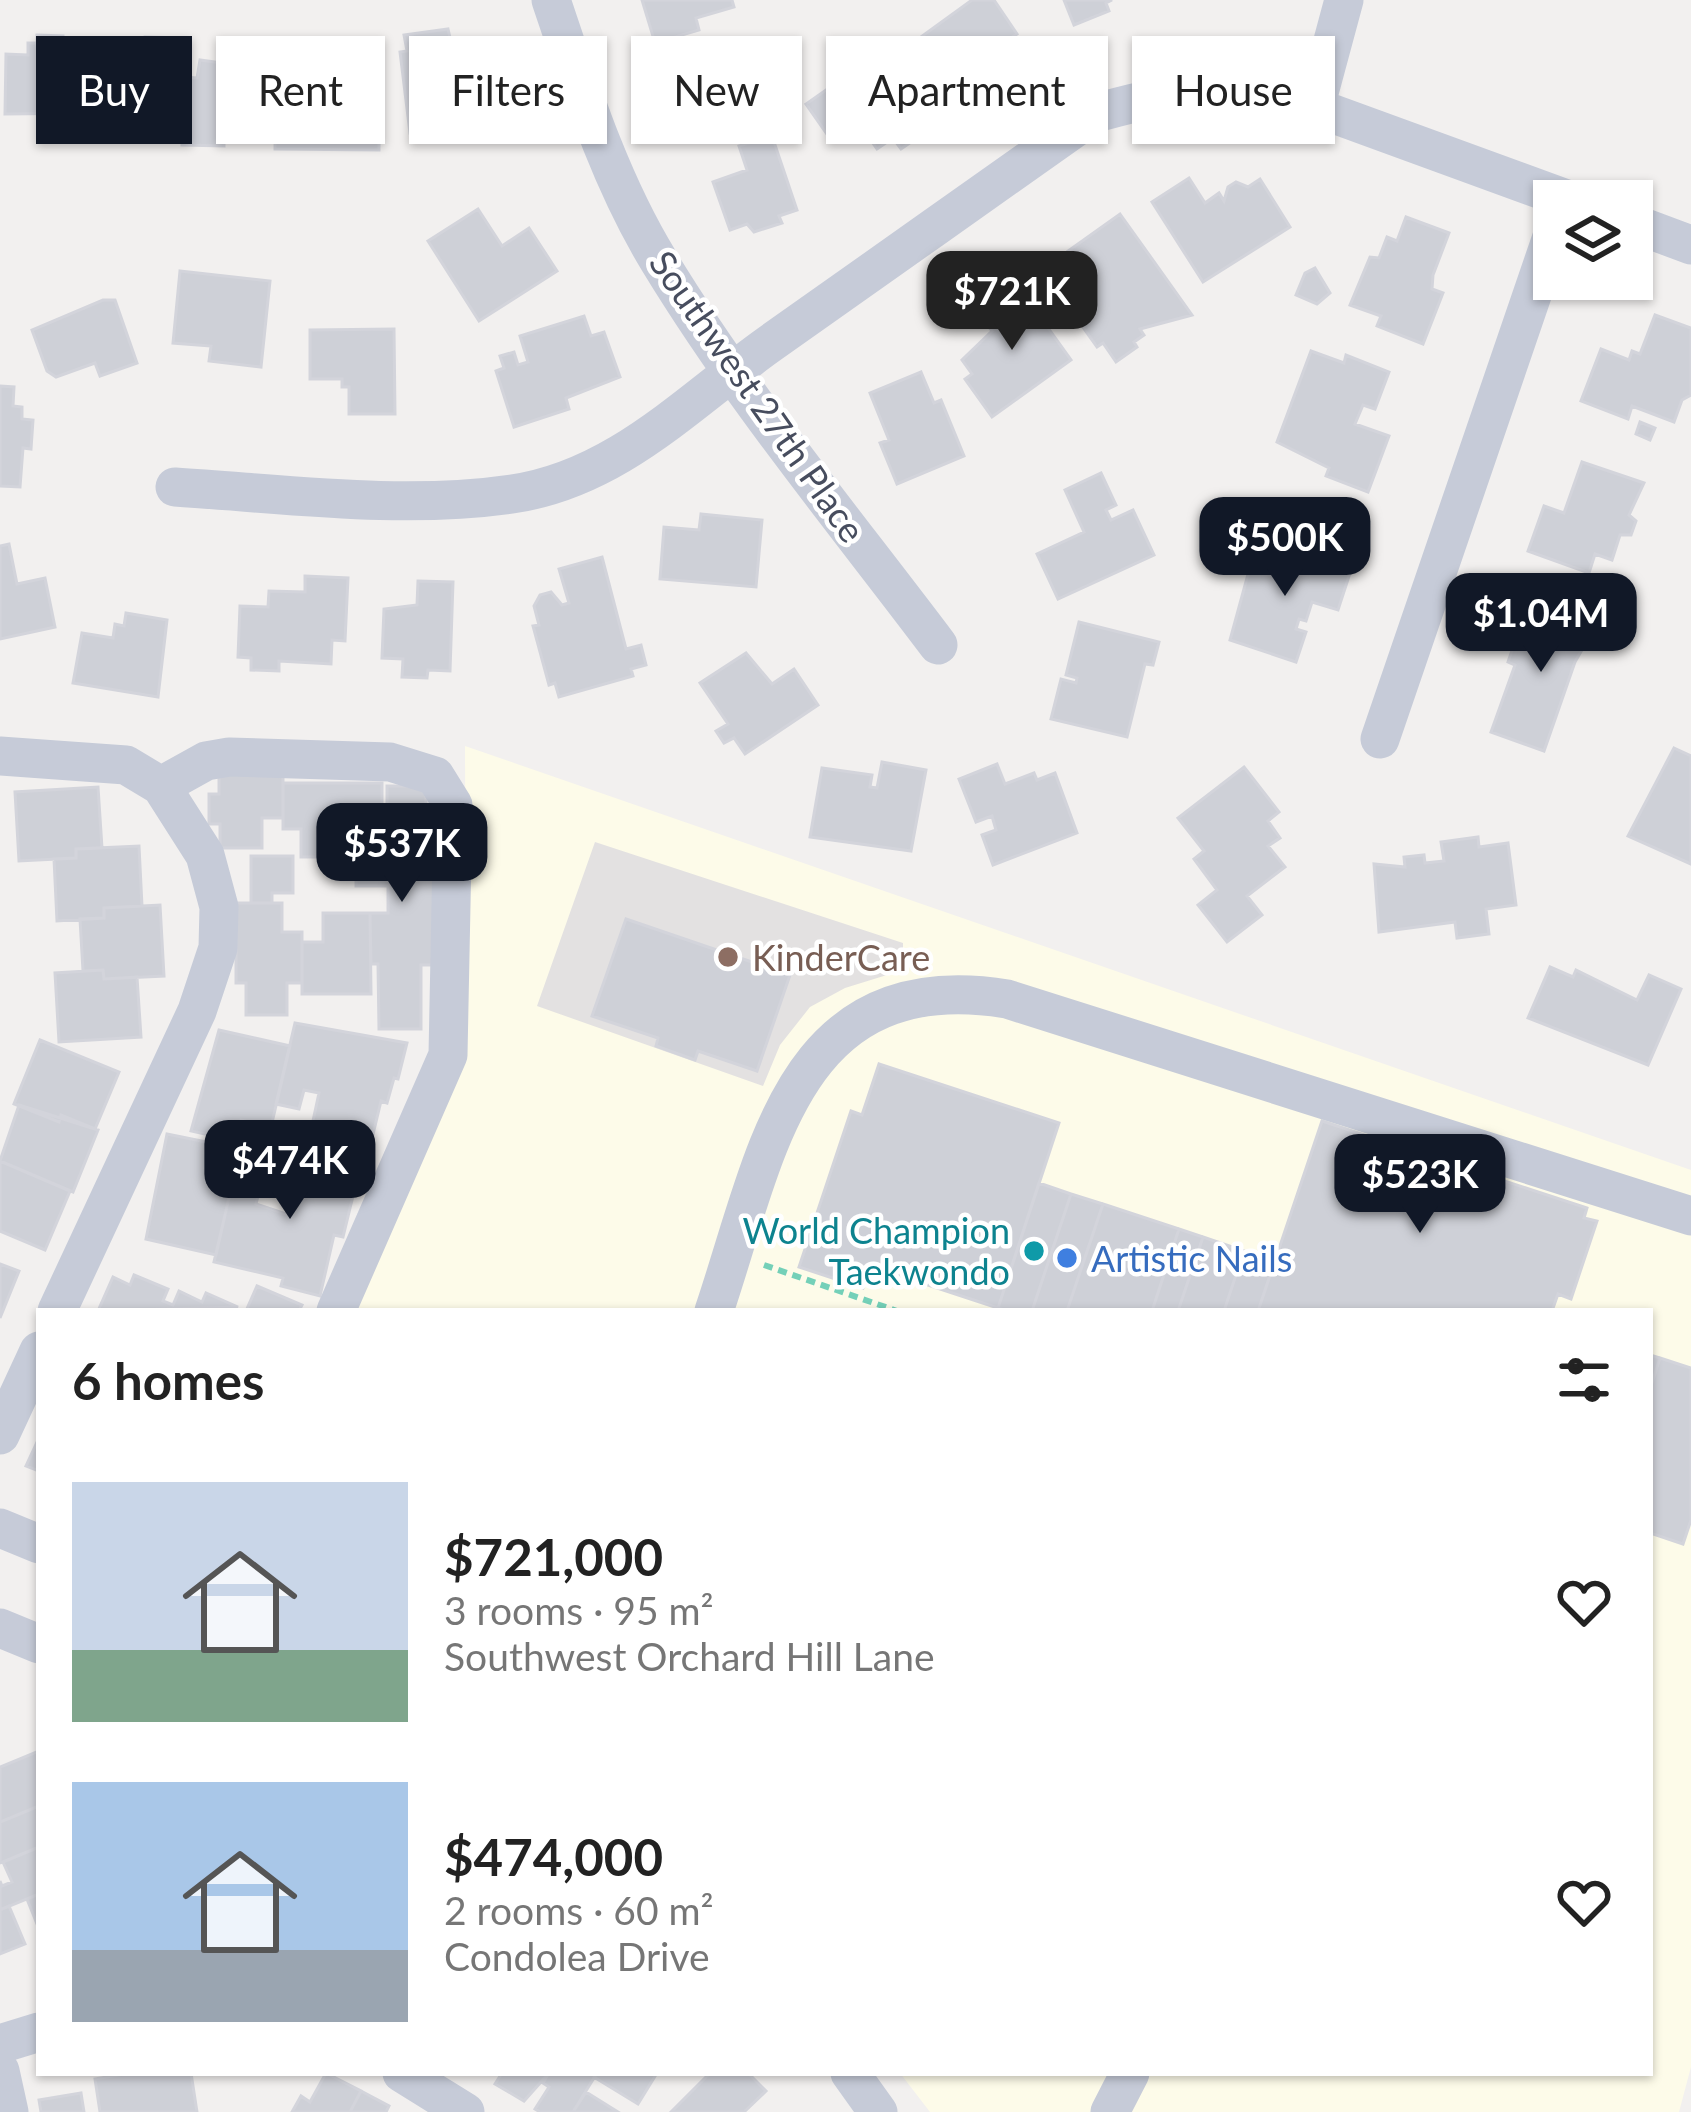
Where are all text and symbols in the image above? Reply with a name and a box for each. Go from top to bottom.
chip: Buy [36,36,192,144]
chip: Rent [216,36,385,144]
chip: Filters [409,36,607,144]
chip: New [631,36,802,144]
chip: Apartment [826,36,1108,144]
chip: House [1132,36,1335,144]
map controls [1533,180,1653,300]
button: layers [1533,180,1653,300]
street label: Southwest 27th Place [641,242,875,550]
pin: $721K [928,251,1096,353]
text: $721K [953,267,1071,313]
pin: $500K [1201,497,1369,599]
text: $500K [1226,513,1344,559]
pin: $1.04M [1443,573,1639,675]
text: $1.04M [1473,589,1609,635]
pin: $537K [318,803,486,905]
text: $537K [343,819,461,865]
place label: KinderCare [752,935,930,979]
marker: KinderCare [715,944,741,970]
pin: $474K [206,1120,374,1222]
pin: $523K [1336,1134,1504,1236]
text: $474K [231,1136,349,1182]
text: $523K [1361,1150,1479,1196]
place label: World Champion Taekwondo [742,1208,1010,1293]
place label: Artistic Nails [1091,1236,1292,1280]
marker: World Champion Taekwondo [1021,1238,1047,1264]
marker: Artistic Nails [1054,1245,1080,1271]
icon: filters [1551,1347,1617,1413]
text: 6 homes [72,1350,264,1411]
text: $721,000 [444,1526,663,1587]
icon: home [168,1530,312,1674]
icon: heart [1551,1569,1617,1635]
text: 3 rooms · 95 m² [444,1587,714,1633]
text: Southwest Orchard Hill Lane [444,1633,935,1679]
text: $474,000 [444,1826,663,1887]
icon: home [168,1830,312,1974]
icon: heart [1551,1869,1617,1935]
text: 2 rooms · 60 m² [444,1887,714,1933]
text: Condolea Drive [444,1933,710,1979]

